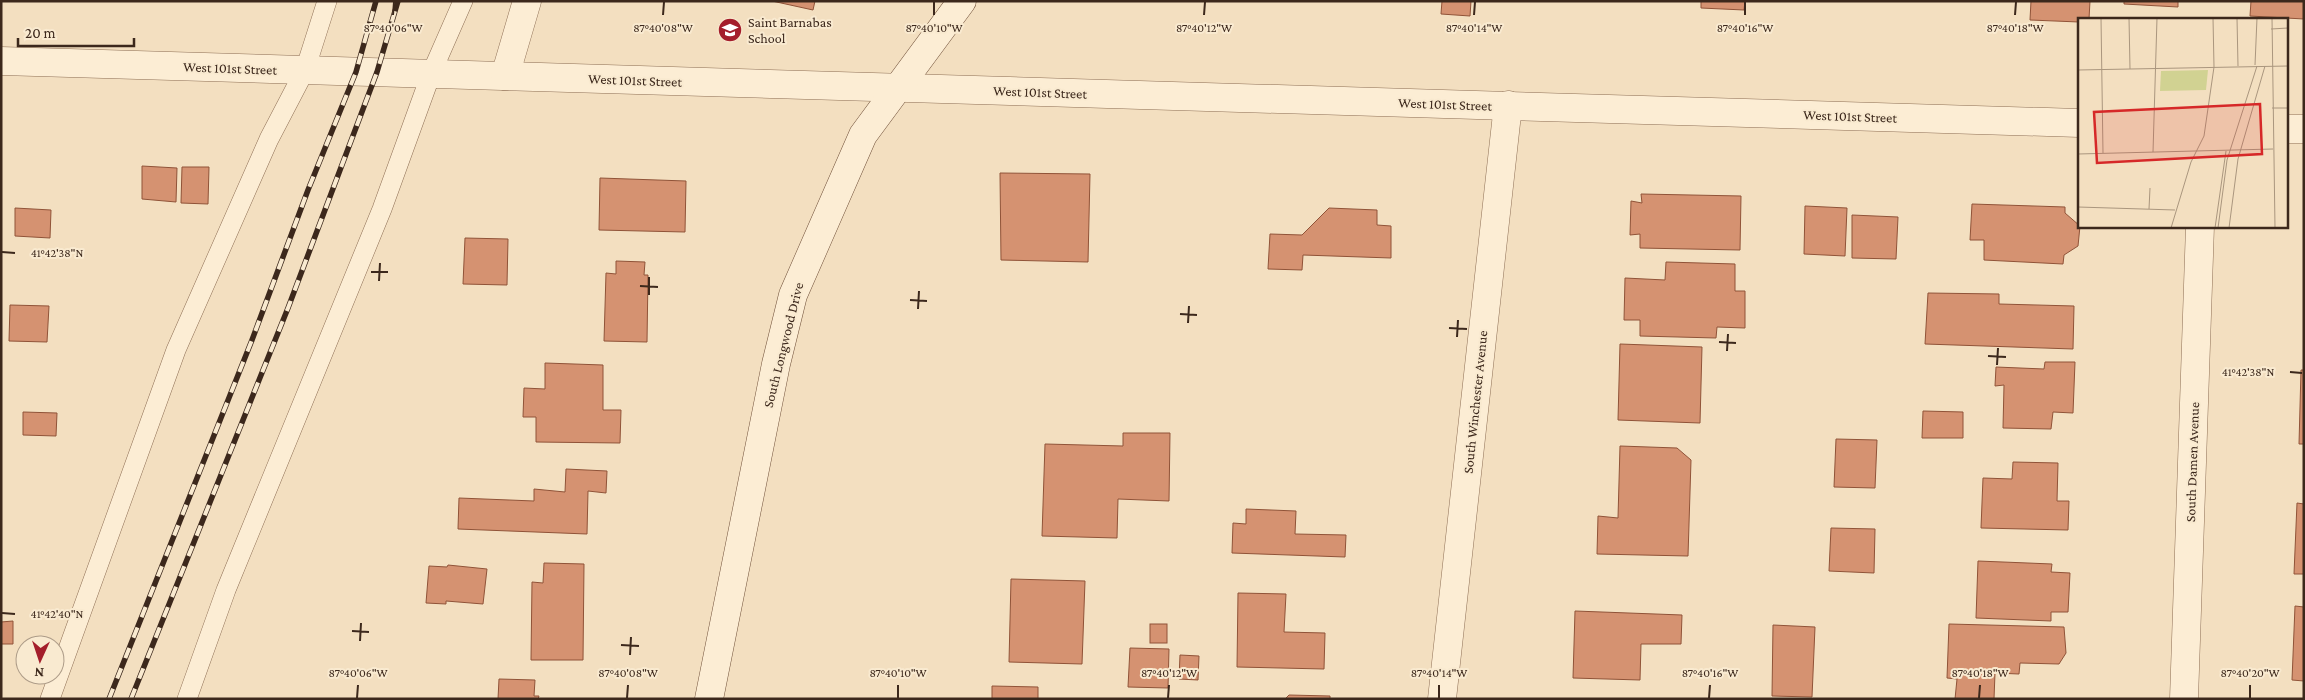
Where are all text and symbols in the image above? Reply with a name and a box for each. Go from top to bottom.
place label: Saint Barnabas School [748,14,832,46]
scale bar [18,15,134,47]
school or university icon: Saint Barnabas School [717,17,743,43]
inset map [2078,18,2288,228]
text: 87°40'06"W [363,21,423,35]
text: 87°40'08"W [633,21,693,35]
text: 87°40'10"W [905,21,963,35]
text: 87°40'12"W [1176,21,1232,35]
text: 87°40'14"W [1446,21,1502,35]
text: 87°40'16"W [1717,21,1773,35]
text: 87°40'18"W [1987,21,2043,35]
text: 20 m [25,25,56,41]
street label: West 101st Street [183,58,278,78]
street label: West 101st Street [588,70,683,90]
street label: West 101st Street [993,82,1088,102]
street label: West 101st Street [1398,94,1493,114]
street label: West 101st Street [1803,106,1898,126]
text: 41°42'38"N [31,246,83,260]
street label: South Longwood Drive [760,281,806,409]
street label: South Winchester Avenue [1460,330,1490,474]
text: 41°42'38"N [2222,365,2274,379]
street label: South Damen Avenue [2182,402,2202,522]
text: 41°42'40"N [31,607,84,621]
north arrow [15,635,65,685]
text: N [34,665,45,681]
text: 87°40'06"W [328,666,388,680]
text: 87°40'08"W [598,666,658,680]
text: 87°40'10"W [869,666,927,680]
text: 87°40'12"W [1141,666,1197,680]
text: 87°40'14"W [1411,666,1467,680]
text: 87°40'16"W [1682,666,1738,680]
text: 87°40'18"W [1952,666,2008,680]
text: 87°40'20"W [2221,666,2279,680]

